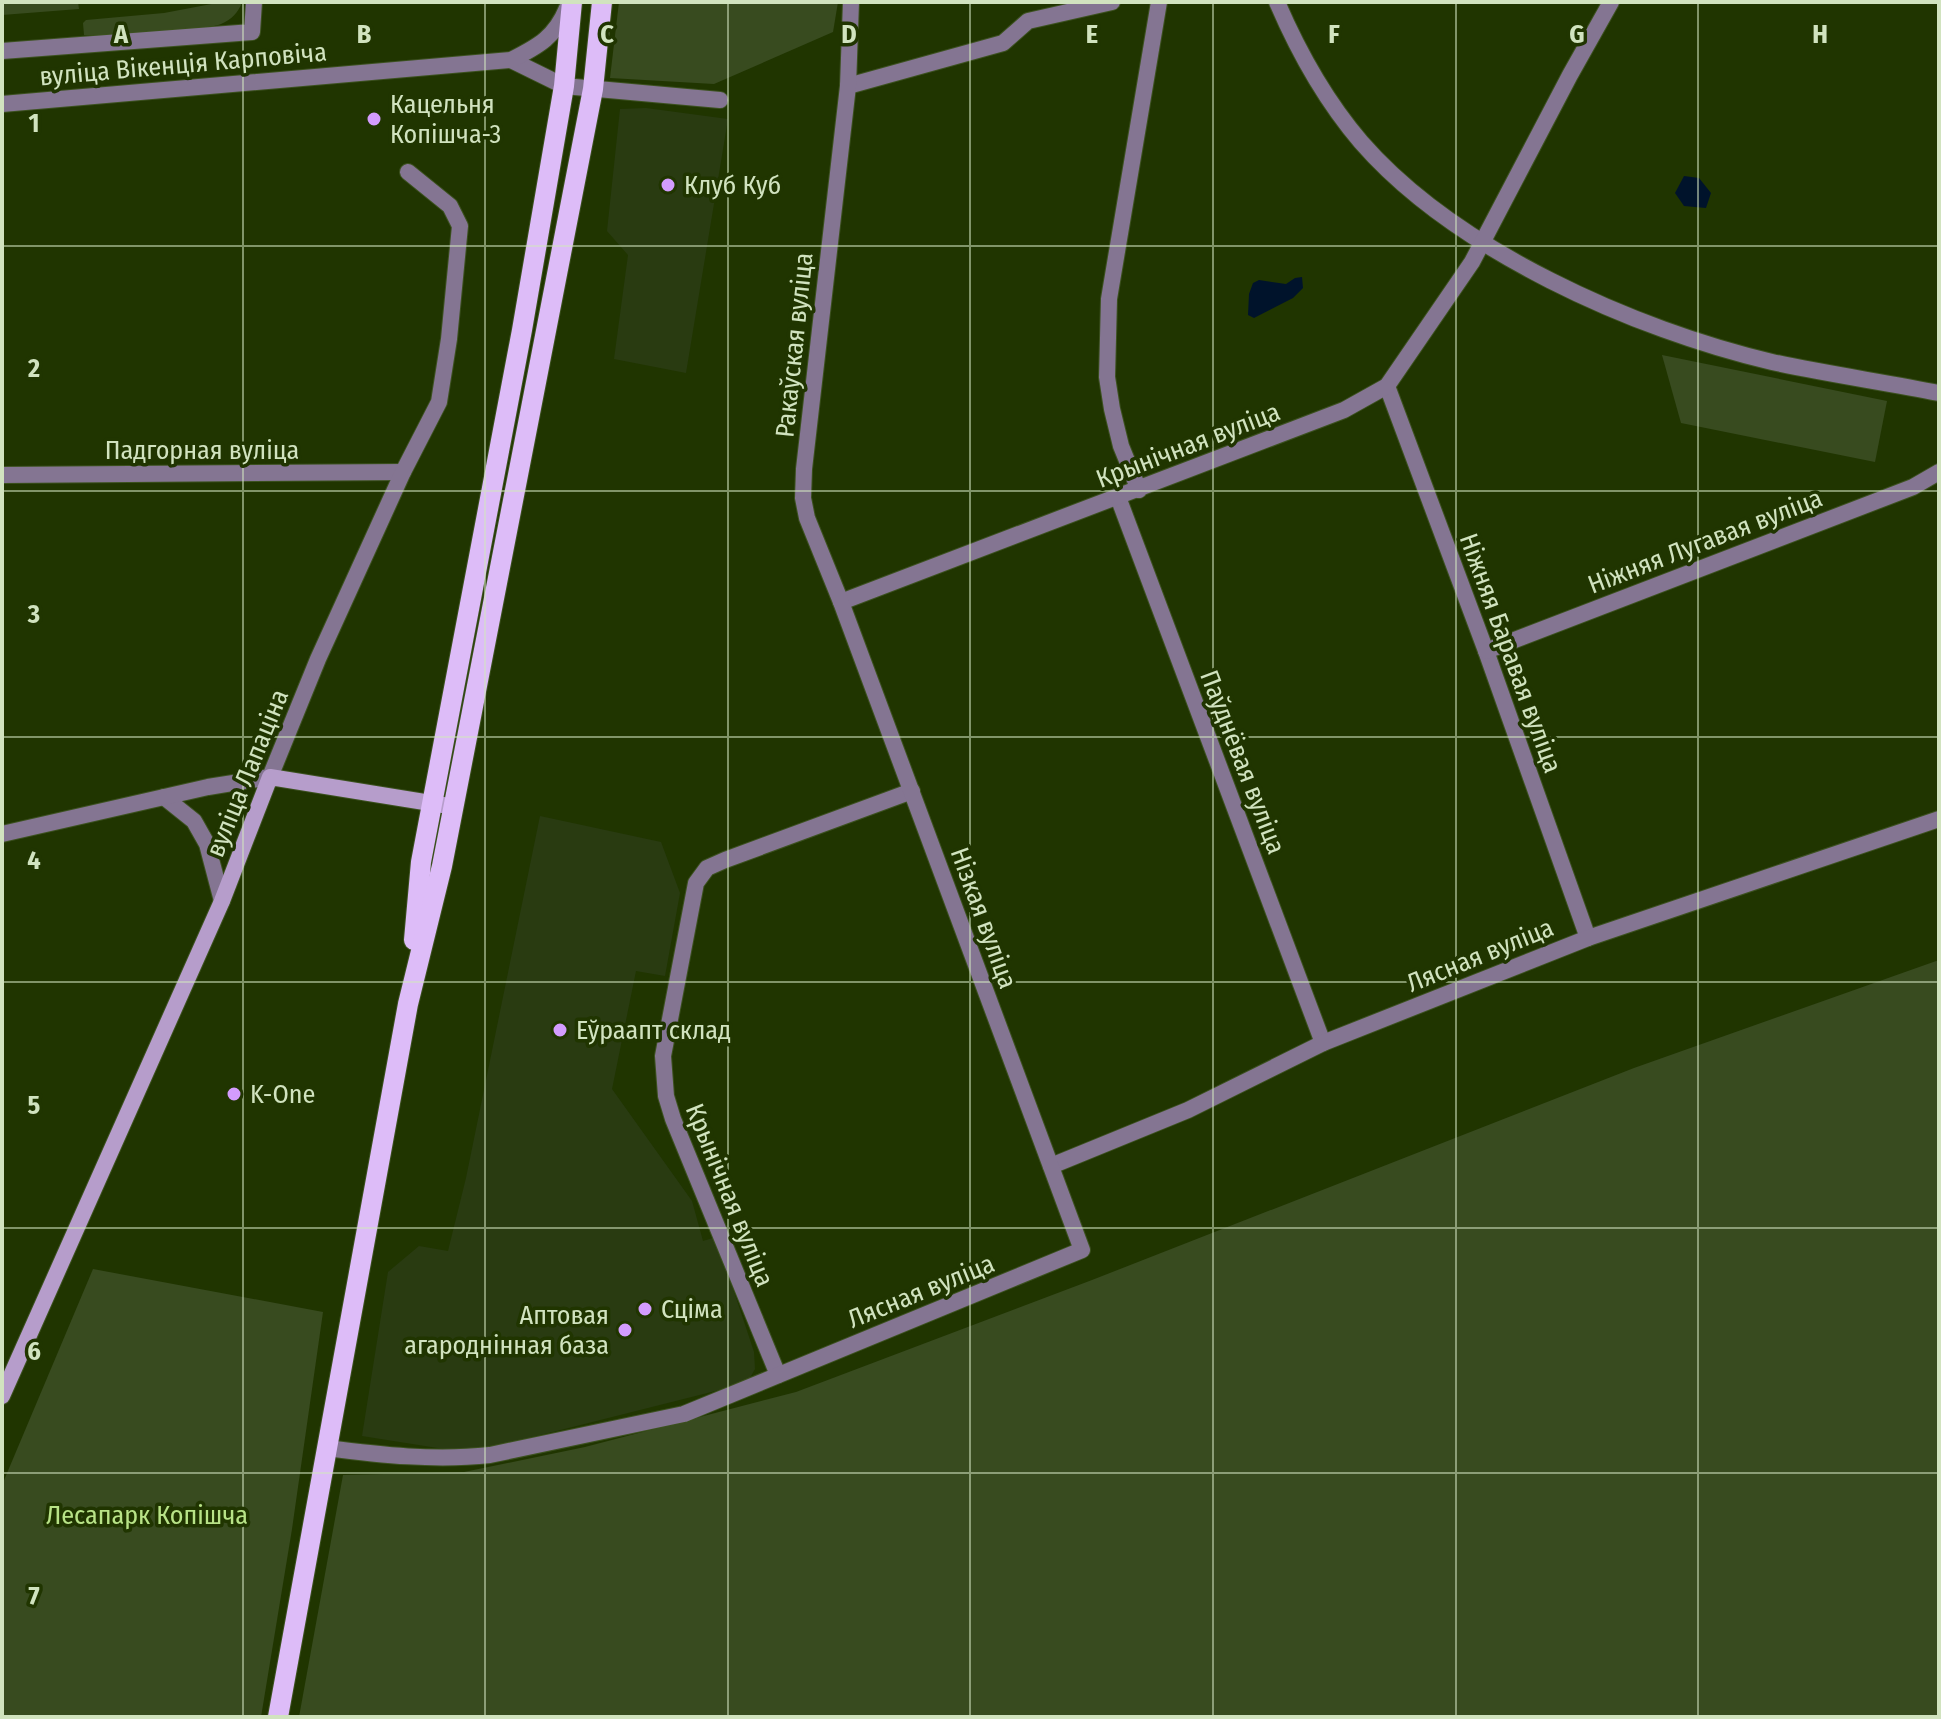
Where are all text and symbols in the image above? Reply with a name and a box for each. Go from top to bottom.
text: A [113,19,129,50]
text: B [357,19,372,50]
text: C [600,19,614,50]
text: D [841,19,857,50]
text: E [1086,19,1098,50]
text: F [1328,19,1340,50]
text: G [1569,19,1585,50]
text: H [1812,19,1828,50]
street label: вуліца Вікенція Карповіча [38,36,328,93]
place label: Кацельня Копішча-3 [390,89,501,150]
text: 1 [29,108,40,139]
marker: Кацельня Копішча-3 [365,110,383,128]
place label: Клуб Куб [684,170,781,201]
marker: Клуб Куб [659,176,677,194]
street label: Ракаўская вуліца [769,251,820,439]
text: 2 [27,353,40,384]
street label: Крынічная вуліца [1092,396,1284,495]
street label: Падгорная вуліца [105,435,299,466]
street label: Ніжняя Лугавая вуліца [1584,482,1827,600]
street label: Ніжняя Баравая вуліца [1453,529,1568,777]
text: 3 [27,599,40,630]
street label: Паўднёвая вуліца [1193,666,1292,858]
street label: вуліца Лапаціна [200,685,295,862]
street label: Нізкая вуліца [944,843,1023,993]
text: 4 [27,845,41,876]
street label: Лясная вуліца [1402,912,1558,999]
place label: Еўраапт склад [576,1015,731,1046]
marker: Еўраапт склад [551,1021,569,1039]
place label: K-One [250,1079,315,1110]
marker: K-One [225,1085,243,1103]
text: 5 [28,1090,41,1121]
street label: Крынічная вуліца [679,1099,780,1291]
street label: Лясная вуліца [843,1248,999,1335]
place label: Сціма [661,1294,723,1325]
place label: Аптовая агароднінная база [404,1300,609,1361]
marker: Сціма [636,1300,654,1318]
marker: Аптовая агароднінная база [616,1321,634,1339]
text: 6 [27,1336,41,1367]
park label: Лесапарк Копішча [46,1500,248,1531]
text: 7 [28,1581,40,1612]

